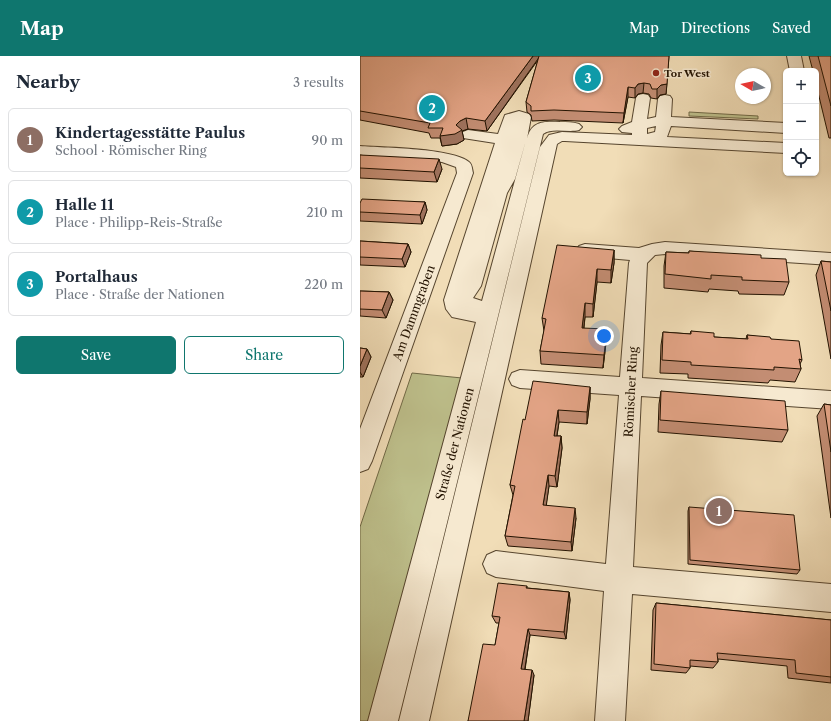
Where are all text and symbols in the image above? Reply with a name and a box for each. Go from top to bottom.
text: Map [20,17,64,40]
text: Map [629,19,659,37]
text: Directions [681,19,750,37]
text: Saved [772,19,811,37]
pin: 3 [575,63,601,93]
place label: Tor West [664,67,710,80]
marker: Tor West [651,68,661,78]
north arrow [735,68,771,104]
map controls [783,68,819,176]
button: + [783,68,819,104]
text: Nearby [16,72,80,92]
text: 3 results [293,74,344,90]
pin: 2 [419,93,445,123]
button: − [783,104,819,140]
text: Kindertagesstätte Paulus [55,123,245,142]
text: 1 [27,132,33,148]
text: 90 m [312,132,343,148]
button: locate [783,140,819,176]
text: School · Römischer Ring [55,142,207,158]
text: Halle 11 [55,195,114,214]
text: 2 [26,204,34,220]
text: 210 m [306,204,343,220]
text: Place · Philipp-Reis-Straße [55,214,223,230]
street label: Am Dammgraben [389,262,438,364]
text: Portalhaus [55,267,138,286]
text: 3 [26,276,34,292]
text: 220 m [304,276,343,292]
text: Place · Straße der Nationen [55,286,225,302]
your location [594,326,614,346]
button: Save [16,336,176,374]
button: Share [184,336,344,374]
street label: Römischer Ring [621,346,640,438]
street label: Straße der Nationen [432,385,477,502]
pin: 1 [706,496,732,526]

